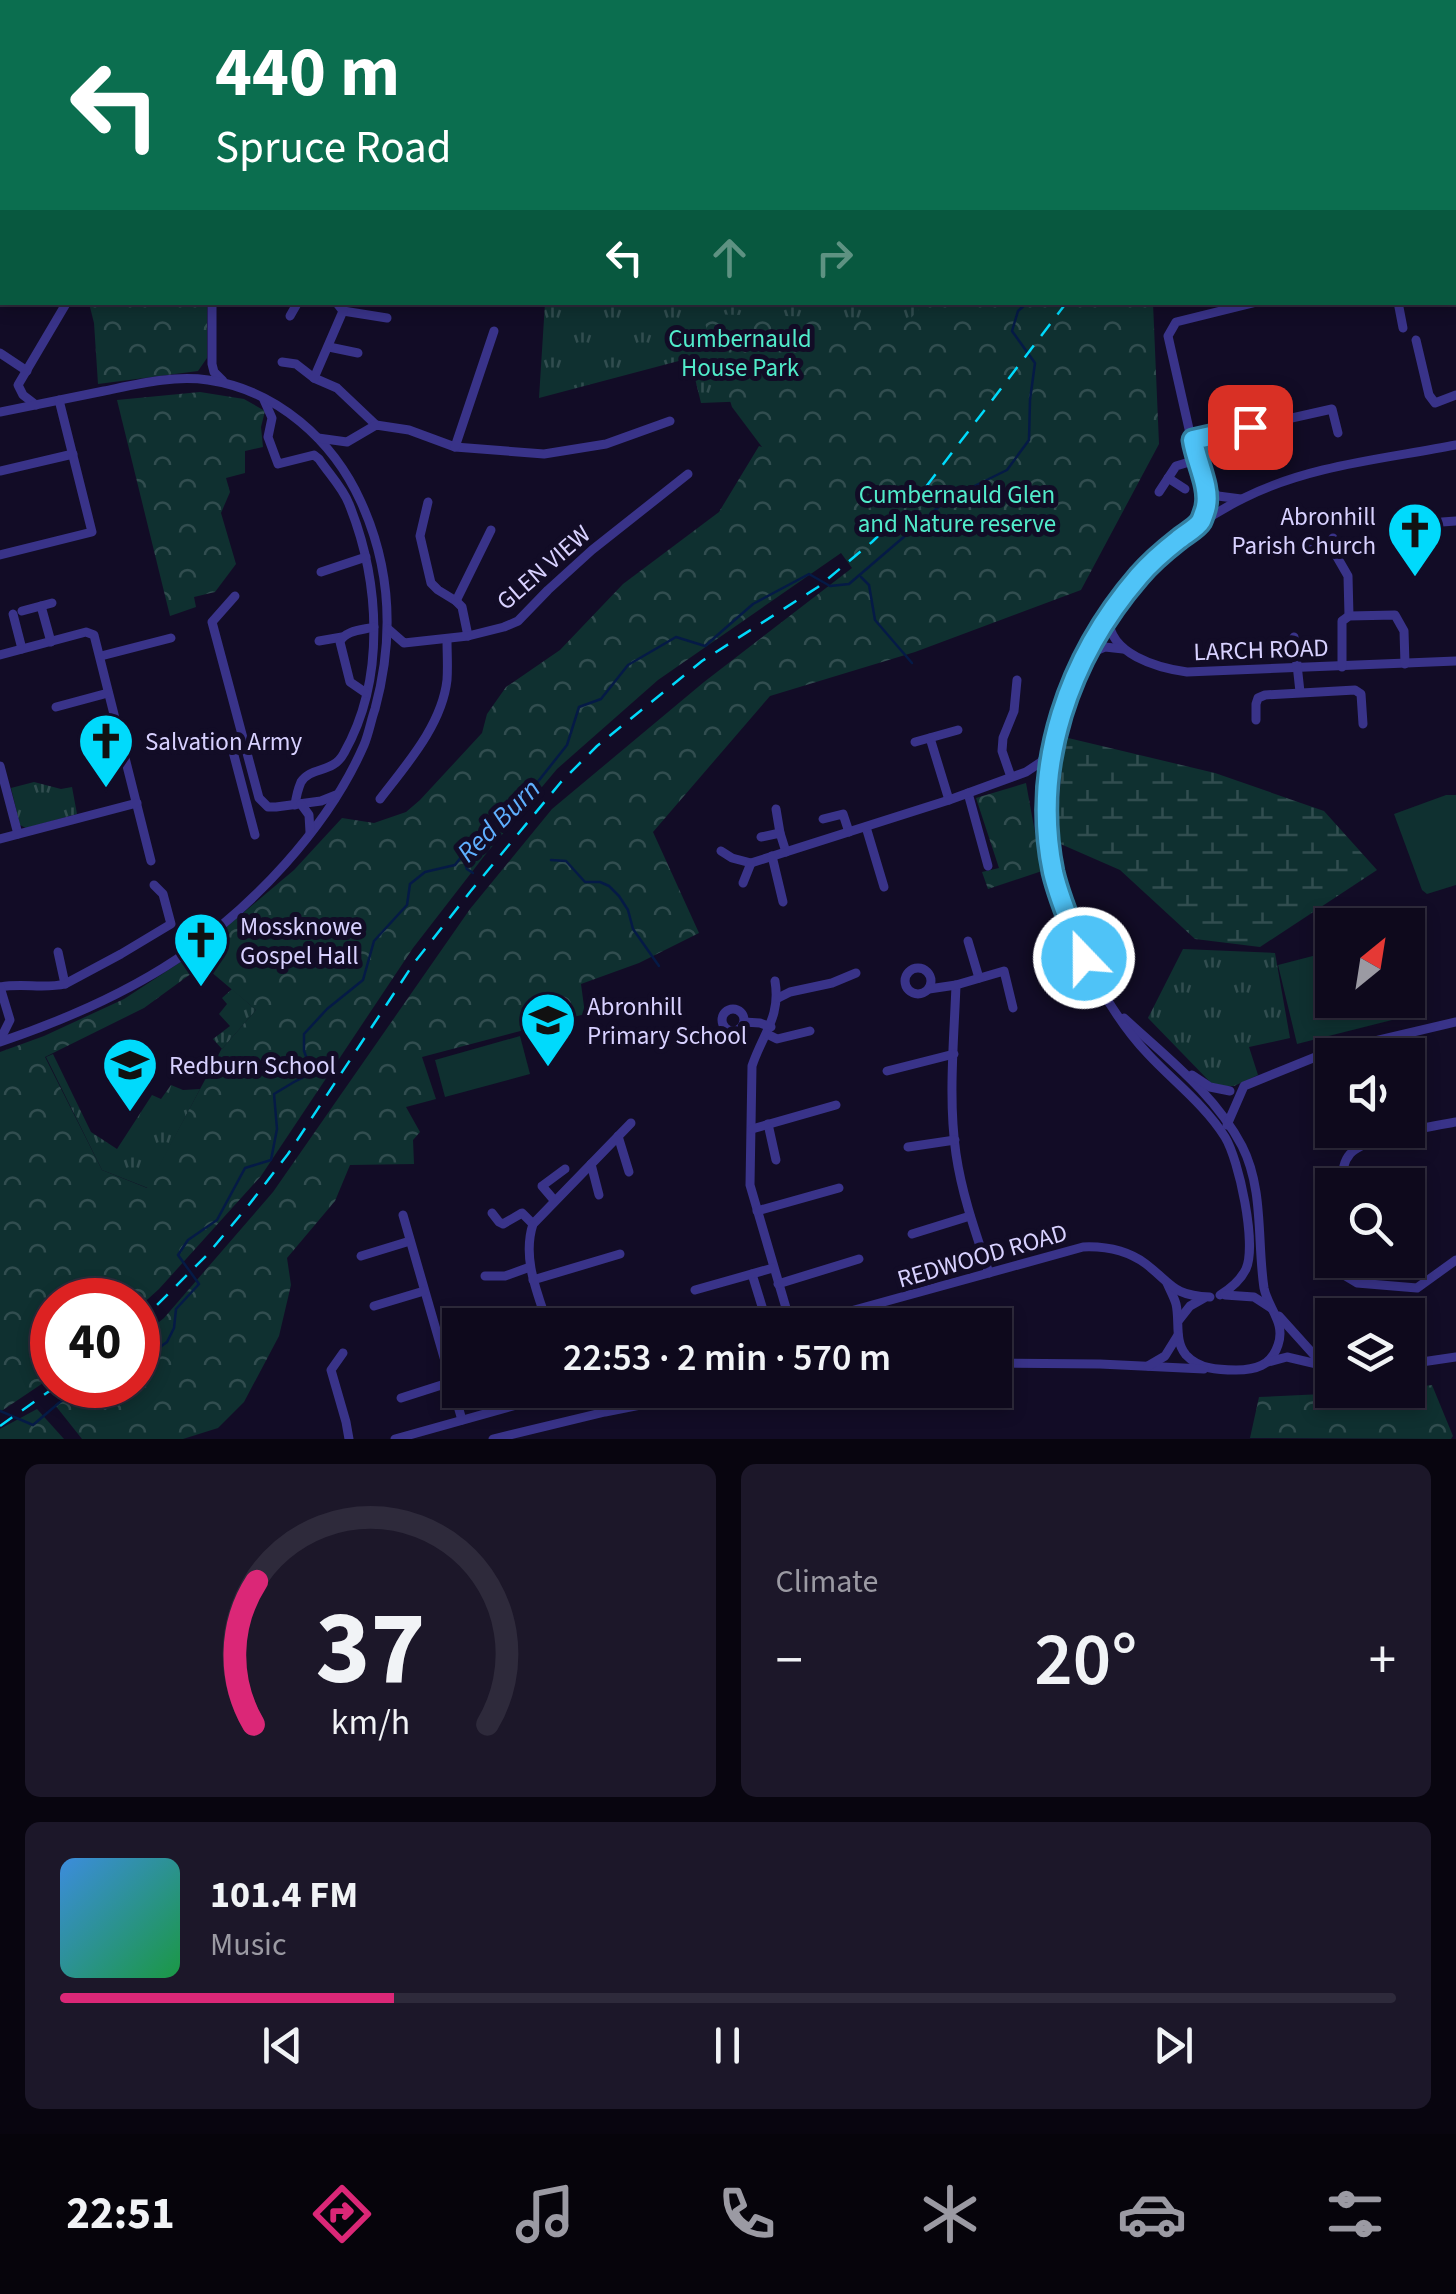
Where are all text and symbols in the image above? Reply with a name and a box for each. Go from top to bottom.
text: 440 m [215,23,400,123]
icon: left [50,40,180,170]
text: Spruce Road [215,116,452,180]
icon: left [597,230,652,285]
icon: ahead [702,230,757,285]
icon: right [807,230,862,285]
park label: Cumbernauld House Park [668,321,812,386]
pin [1208,385,1293,470]
icon: arrive [1223,400,1278,455]
park label: Cumbernauld Glen and Nature reserve [858,477,1056,542]
place label: Abronhill Parish Church [1232,499,1376,564]
church icon: Abronhill Parish Church [1385,500,1445,579]
street label: GLEN VIEW [489,516,599,619]
street label: LARCH ROAD [1193,630,1329,670]
church icon: Salvation Army [76,711,136,790]
place label: Salvation Army [145,724,303,760]
water label: Red Burn [448,770,550,872]
position arrow [1032,906,1136,1010]
north arrow [1315,908,1425,1018]
map controls [1315,908,1425,1408]
place label: Mossknowe Gospel Hall [240,909,362,974]
church icon: Mossknowe Gospel Hall [171,910,231,989]
place label: Abronhill Primary School [587,989,747,1054]
school or university icon: Abronhill Primary School [518,990,578,1069]
school or university icon: Redburn School [100,1035,160,1114]
button: sound [1315,1038,1425,1148]
place label: Redburn School [169,1048,336,1084]
button: search [1315,1168,1425,1278]
street label: REDWOOD ROAD [893,1215,1071,1297]
speed limit sign: 40 [30,1278,160,1408]
button: layers [1315,1298,1425,1408]
text: 22:53 · 2 min · 570 m [563,1331,891,1385]
text: Climate [776,1559,878,1605]
text: 37 [315,1576,425,1724]
text: 20° [1034,1607,1137,1714]
text: − [776,1622,803,1700]
text: + [1369,1622,1396,1700]
text: km/h [331,1697,410,1748]
text: 101.4 FM [210,1868,358,1922]
text: Music [210,1922,287,1968]
icon: previous [255,2018,310,2073]
icon: pause [700,2018,755,2073]
icon: next [1146,2018,1201,2073]
icon: directions [307,2179,377,2249]
icon: music [510,2179,580,2249]
icon: phone [712,2179,782,2249]
icon: climate [915,2179,985,2249]
icon: car [1117,2179,1187,2249]
icon: filters [1320,2179,1390,2249]
text: 22:51 [66,2182,175,2246]

